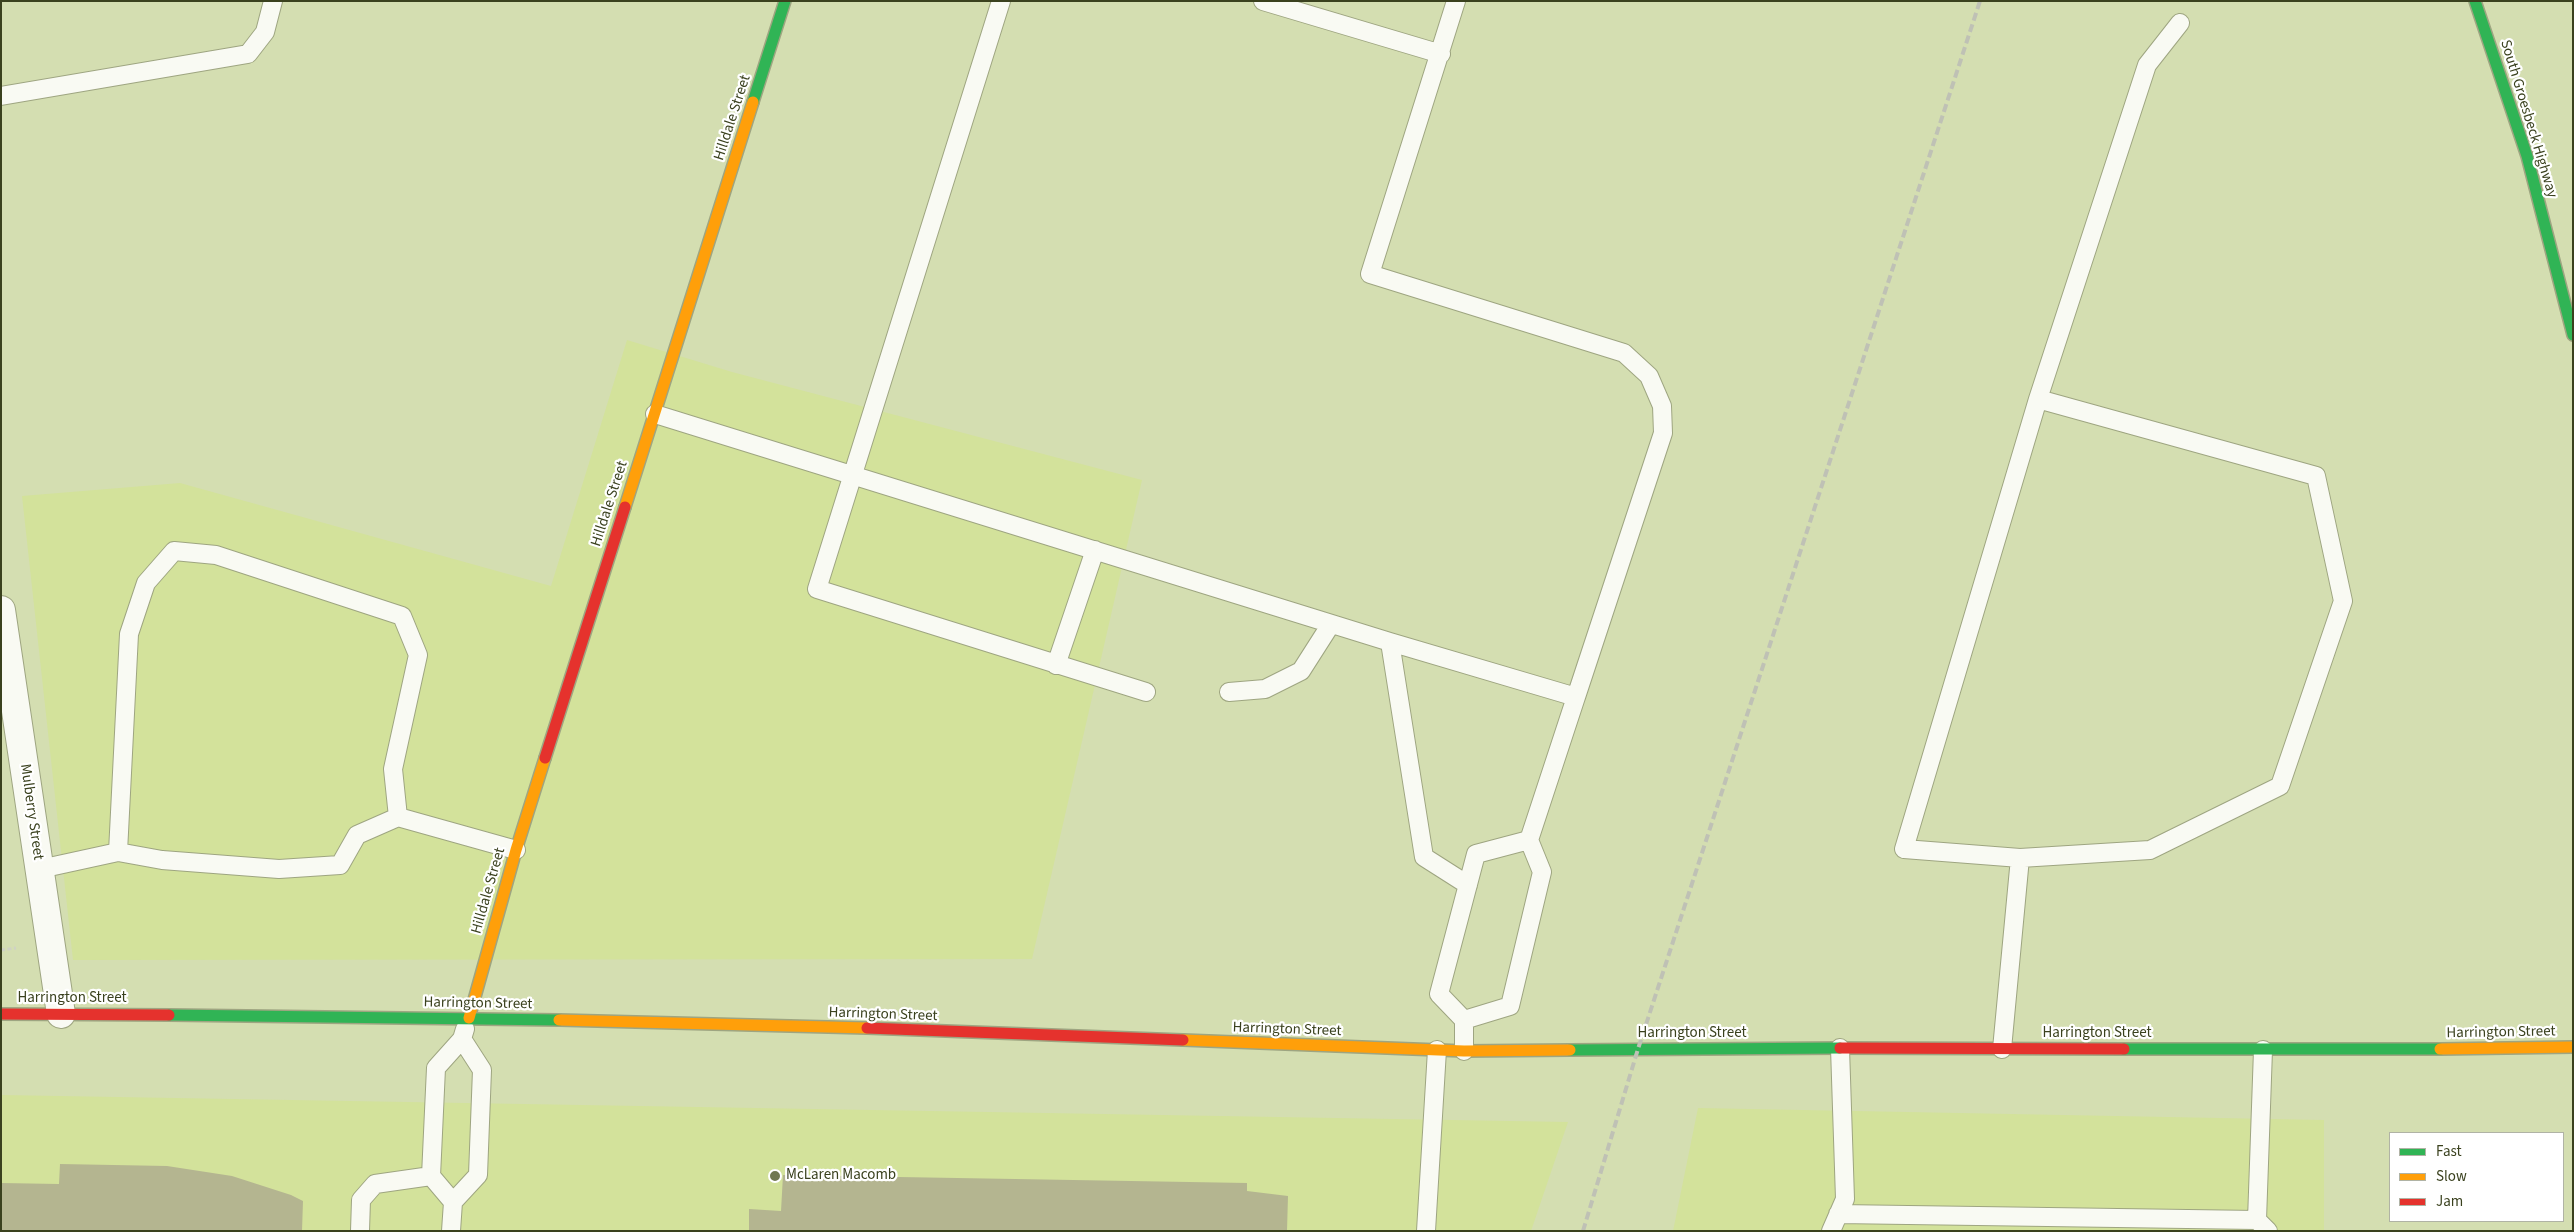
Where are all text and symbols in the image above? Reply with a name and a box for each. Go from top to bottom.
street label: South Groesbeck Highway [2495,38,2561,200]
street label: Hilldale Street [711,73,755,163]
street label: Hilldale Street [588,459,632,549]
street label: Mulberry Street [15,763,47,861]
street label: Hilldale Street [468,846,510,936]
street label: Harrington Street [18,990,126,1008]
street label: Harrington Street [423,994,533,1014]
street label: Harrington Street [828,1004,938,1026]
street label: Harrington Street [1232,1019,1342,1041]
street label: Harrington Street [2446,1023,2556,1043]
street label: Harrington Street [1638,1025,1746,1043]
street label: Harrington Street [2043,1025,2151,1043]
legend [2389,1132,2564,1222]
text: Fast [2436,1141,2462,1162]
text: Slow [2436,1166,2467,1187]
place label: McLaren Macomb [786,1167,896,1185]
marker: McLaren Macomb [768,1169,782,1183]
text: Jam [2436,1191,2463,1212]

